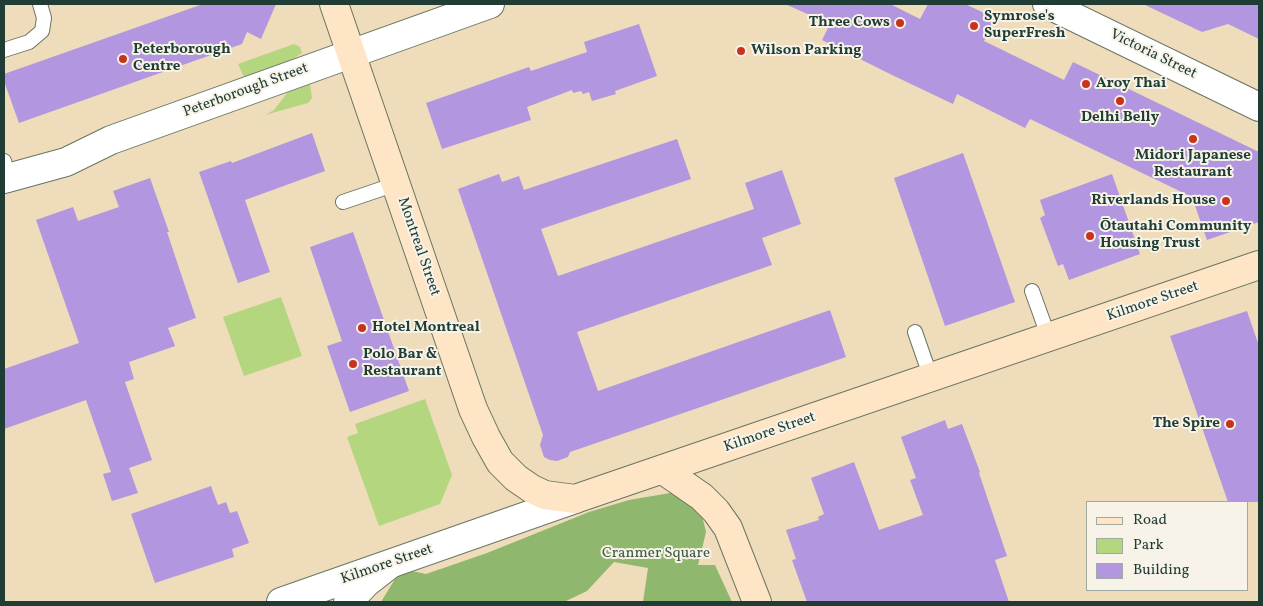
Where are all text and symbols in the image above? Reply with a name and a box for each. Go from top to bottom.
place label: Symrose's SuperFresh [984,8,1066,43]
place label: Three Cows [809,14,890,32]
marker: Three Cows [894,17,906,29]
marker: Symrose's SuperFresh [968,20,980,32]
street label: Victoria Street [1107,26,1199,84]
place label: Peterborough Centre [133,41,231,76]
place label: Wilson Parking [751,42,862,60]
marker: Wilson Parking [735,45,747,57]
marker: Peterborough Centre [117,53,129,65]
street label: Peterborough Street [181,60,311,122]
place label: Aroy Thai [1096,75,1166,93]
marker: Aroy Thai [1080,78,1092,90]
marker: Delhi Belly [1114,95,1126,107]
place label: Delhi Belly [1081,109,1159,127]
marker: Midori Japanese Restaurant [1187,133,1199,145]
place label: Midori Japanese Restaurant [1135,147,1251,182]
place label: Riverlands House [1091,192,1216,210]
street label: Montreal Street [393,195,443,299]
marker: Riverlands House [1220,195,1232,207]
place label: Ōtautahi Community Housing Trust [1100,218,1251,253]
marker: Ōtautahi Community Housing Trust [1084,230,1096,242]
street label: Kilmore Street [1105,278,1201,326]
place label: Hotel Montreal [372,319,480,337]
marker: Hotel Montreal [356,322,368,334]
place label: Polo Bar & Restaurant [363,346,441,381]
marker: Polo Bar & Restaurant [347,358,359,370]
street label: Kilmore Street [722,409,818,457]
place label: The Spire [1152,415,1220,433]
marker: The Spire [1224,418,1236,430]
legend [1086,501,1248,591]
text: Road [1133,510,1167,531]
text: Park [1133,535,1164,556]
street label: Kilmore Street [339,541,435,589]
park label: Cranmer Square [602,545,710,563]
text: Building [1133,560,1189,581]

